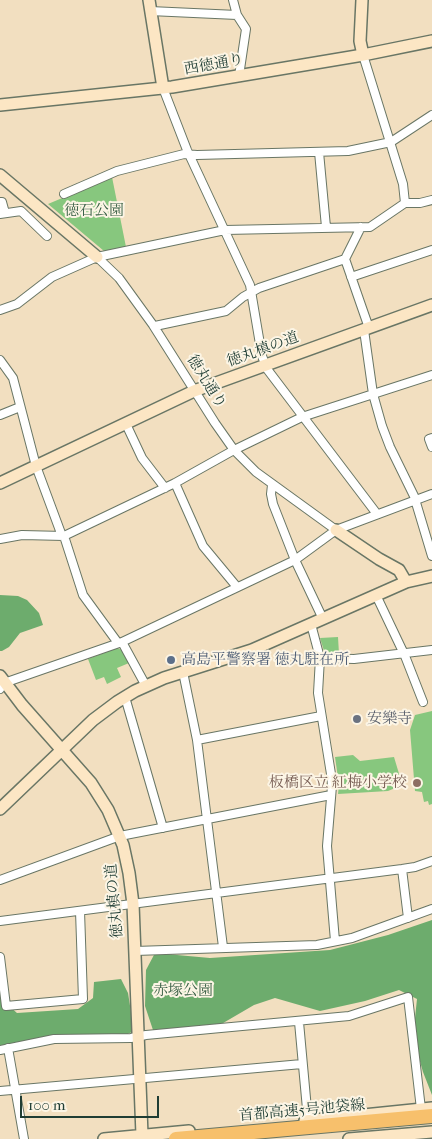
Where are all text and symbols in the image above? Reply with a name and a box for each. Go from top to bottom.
street label: 西徳通り [183,51,245,79]
park label: 徳石公園 [64,202,124,220]
street label: 徳丸槙の道 [225,329,301,371]
street label: 徳丸通り [182,352,230,412]
place label: 高島平警察署 徳丸駐在所 [181,651,349,669]
marker: 高島平警察署 徳丸駐在所 [165,654,177,666]
place label: 安樂寺 [367,710,412,728]
marker: 安樂寺 [351,713,363,725]
place label: 板橋区立 紅梅小学校 [269,774,407,792]
marker: 板橋区立 紅梅小学校 [411,777,423,789]
street label: 徳丸槙の道 [103,863,127,939]
park label: 赤塚公園 [153,982,213,1000]
scale bar [22,1086,161,1118]
text: 100 m [28,1096,66,1114]
street label: 首都高速5号池袋線 [238,1097,366,1125]

